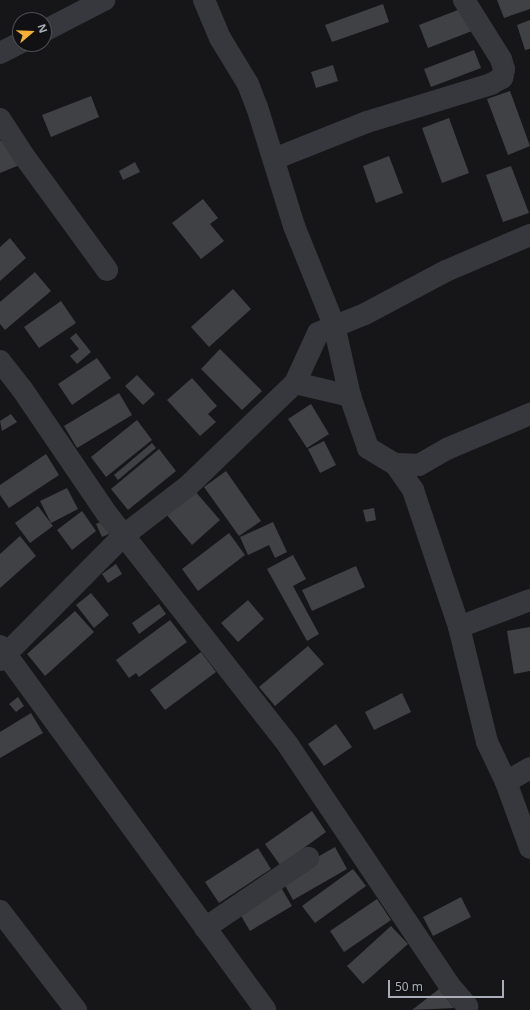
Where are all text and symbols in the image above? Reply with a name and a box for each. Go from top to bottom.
north arrow [12,12,52,52]
text: N [34,22,51,35]
scale bar [390,972,506,998]
text: 50 m [395,978,423,995]

